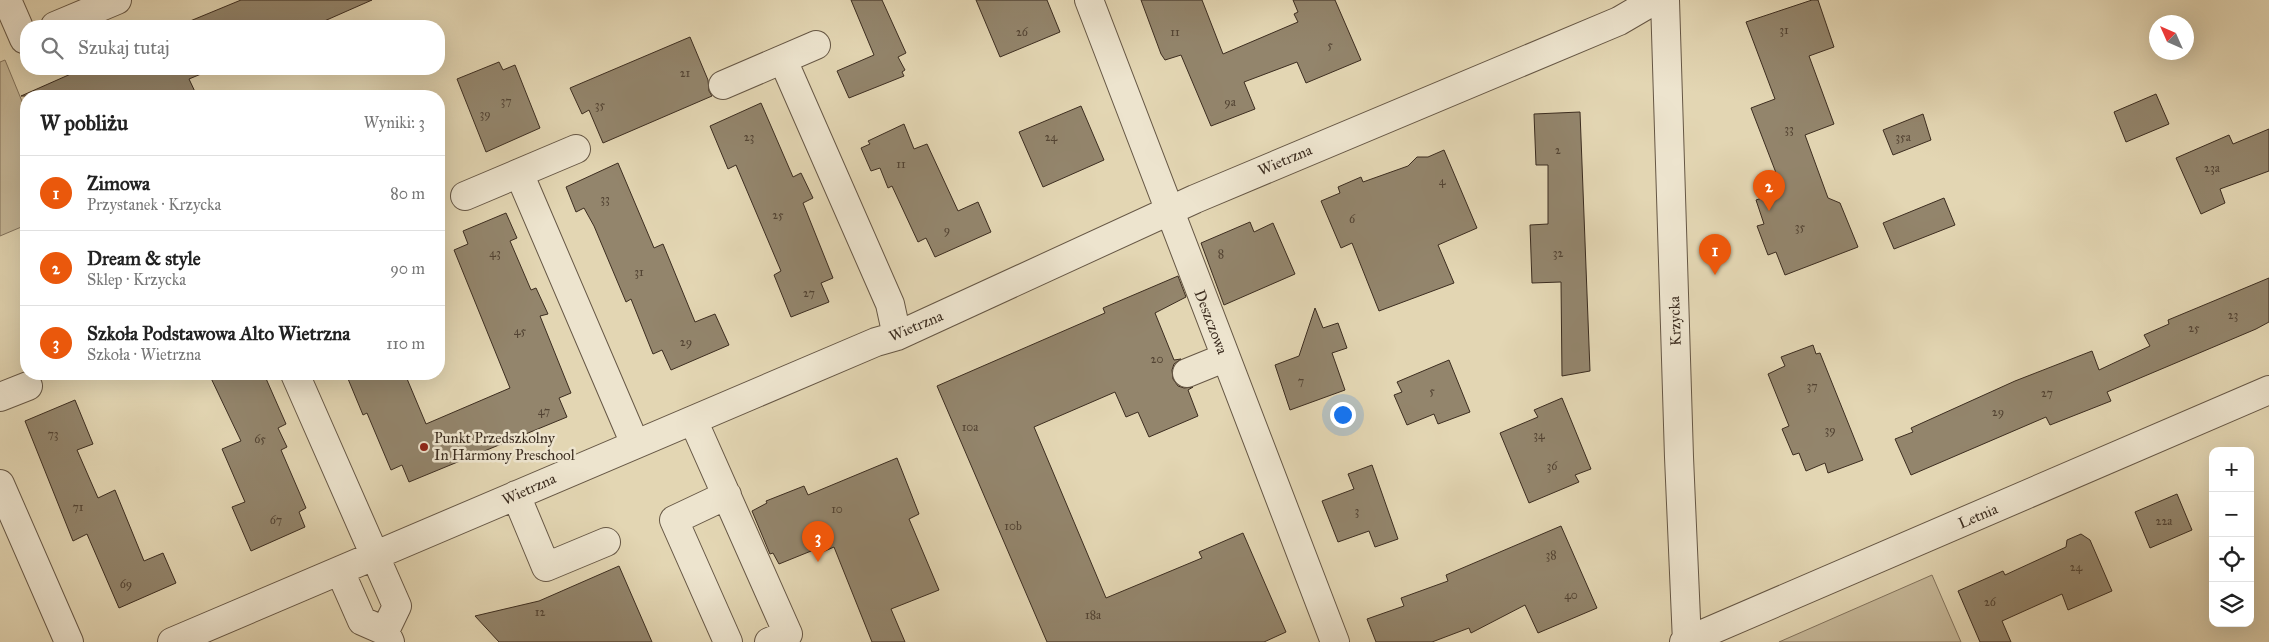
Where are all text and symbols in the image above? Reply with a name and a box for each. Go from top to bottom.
north arrow [2149,15,2194,60]
search box [20,20,445,75]
house number: 31 [1779,23,1789,37]
house number: 26 [1016,25,1029,39]
house number: 11 [1170,25,1180,39]
icon: search [38,34,66,62]
text: Szukaj tutaj [78,36,170,59]
house number: 5 [1327,38,1333,52]
house number: 21 [680,66,691,80]
house number: 37 [500,94,512,108]
house number: 9a [1224,95,1237,109]
house number: 35 [595,98,606,112]
house number: 39 [479,107,491,121]
text: W pobliżu [40,110,128,136]
text: Wyniki: 3 [364,113,425,132]
house number: 33 [1784,122,1794,136]
house number: 23 [744,130,755,144]
house number: 24 [1045,130,1058,144]
house number: 35a [1895,130,1912,144]
street label: Wietrzna [1255,140,1315,179]
house number: 2 [1555,143,1561,157]
house number: 11 [896,157,906,171]
house number: 23a [2204,161,2221,175]
pin: 2 [1753,170,1785,211]
text: Zimowa [87,172,150,195]
house number: 4 [1439,174,1446,188]
text: 1 [53,184,59,203]
text: 80 m [390,184,425,203]
house number: 33 [600,192,610,206]
text: Przystanek · Krzycka [87,195,221,214]
house number: 25 [772,208,784,222]
house number: 6 [1349,212,1356,226]
house number: 35 [1795,220,1806,234]
house number: 9 [944,223,950,237]
pin: 1 [1699,234,1731,275]
house number: 43 [489,246,501,260]
house number: 32 [1553,246,1563,260]
text: Dream & style [87,247,201,270]
house number: 8 [1218,247,1224,261]
text: 2 [52,259,60,278]
text: 90 m [390,259,425,278]
house number: 31 [634,265,644,279]
text: Sklep · Krzycka [87,270,186,289]
house number: 27 [803,286,815,300]
street label: Deszczowa [1191,287,1232,357]
street label: Krzycka [1665,295,1685,346]
street label: Wietrzna [886,306,946,345]
house number: 23 [2228,308,2239,322]
house number: 25 [2188,321,2200,335]
text: Szkoła Podstawowa Alto Wietrzna [87,322,350,345]
house number: 45 [514,324,527,338]
text: 3 [53,334,59,353]
text: 110 m [386,334,425,353]
house number: 29 [680,335,692,349]
text: Szkoła · Wietrzna [87,345,201,364]
house number: 20 [1151,352,1163,366]
house number: 7 [1298,374,1304,388]
house number: 37 [1806,379,1818,393]
house number: 5 [1429,384,1435,398]
house number: 27 [2041,386,2053,400]
your location [1330,402,1356,428]
house number: 47 [538,404,550,418]
house number: 29 [1992,405,2004,419]
house number: 10a [962,420,979,434]
house number: 39 [1824,423,1836,437]
house number: 73 [47,427,59,441]
house number: 34 [1533,428,1545,442]
place label: Punkt Przedszkolny In Harmony Preschool [434,429,576,464]
house number: 65 [254,432,266,446]
marker: Punkt Przedszkolny In Harmony Preschool [418,441,430,453]
map controls [2209,447,2254,627]
button: + [2209,447,2254,492]
house number: 36 [1547,459,1558,473]
street label: Wietrzna [499,469,559,509]
button: − [2209,492,2254,537]
street label: Letnia [1956,499,2001,532]
house number: 71 [72,500,84,514]
house number: 10 [831,502,843,516]
house number: 3 [1355,504,1360,518]
house number: 67 [270,513,282,527]
house number: 22a [2156,514,2173,528]
house number: 10b [1004,519,1022,533]
pin: 3 [802,521,834,562]
button: locate [2209,537,2254,582]
house number: 38 [1545,548,1557,562]
house number: 24 [2070,560,2083,574]
house number: 69 [120,577,132,591]
button: layers [2209,582,2254,627]
house number: 40 [1564,588,1578,602]
house number: 26 [1984,595,1997,609]
house number: 12 [535,605,545,619]
house number: 18a [1085,608,1102,622]

